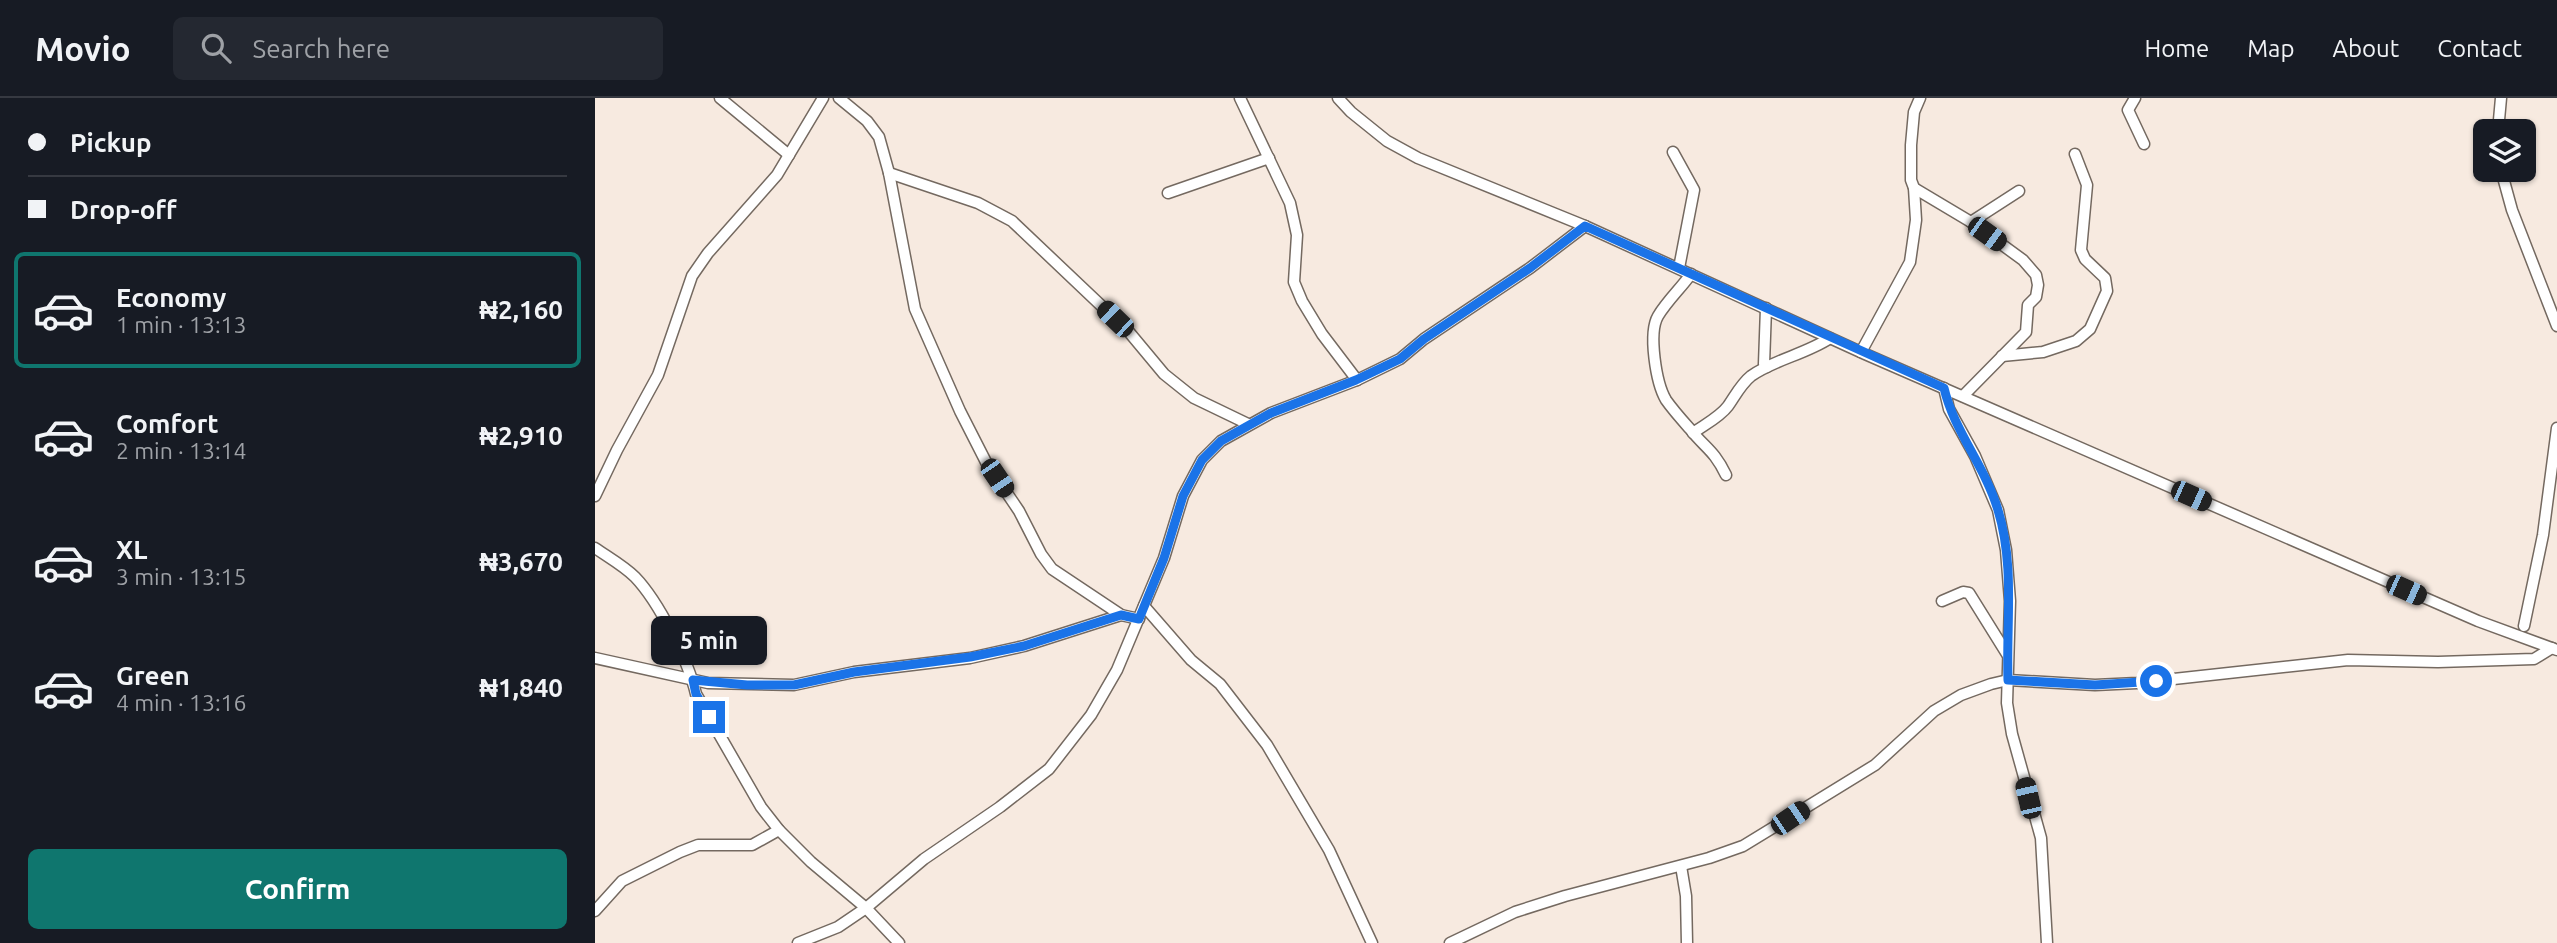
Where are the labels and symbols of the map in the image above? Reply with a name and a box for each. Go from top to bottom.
car [1964,213,2011,255]
car [1093,297,1138,341]
car [977,455,1018,501]
car [2168,478,2215,514]
car [2383,572,2430,608]
callout: 5 min [651,616,767,664]
route start [2140,665,2172,697]
route end [693,701,725,733]
car [2014,775,2043,821]
car [1767,798,1814,838]

